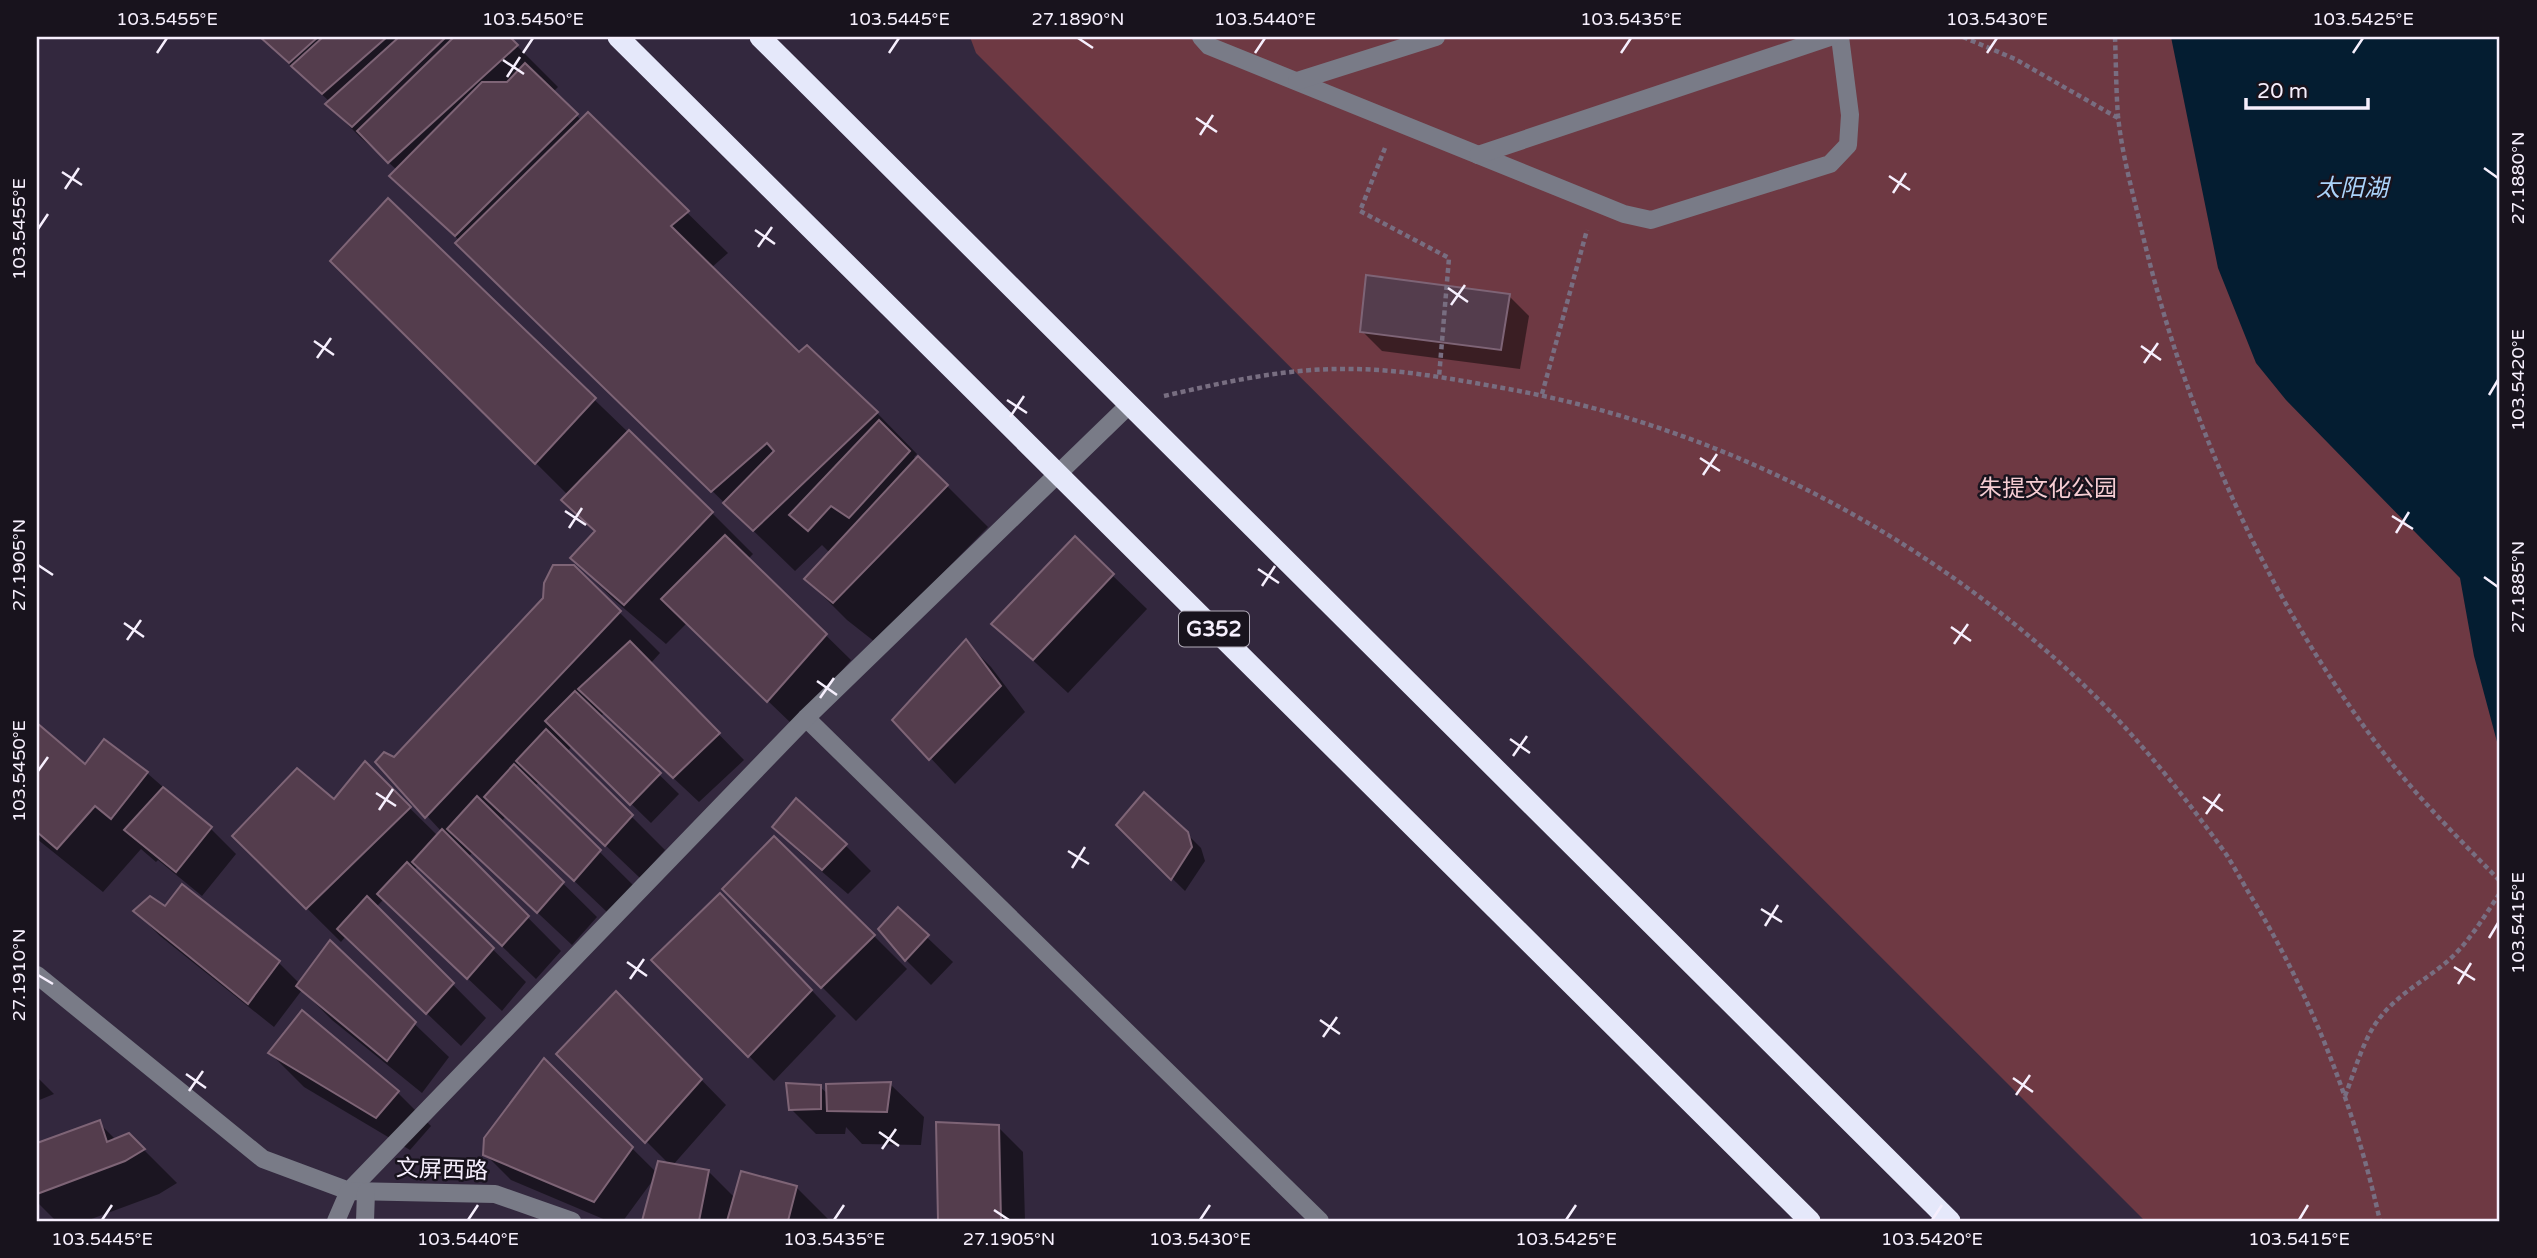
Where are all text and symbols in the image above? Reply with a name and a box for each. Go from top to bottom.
text: 103.5455°E [116,8,218,30]
text: 103.5450°E [482,8,584,30]
text: 103.5445°E [848,8,950,30]
text: 27.1890°N [1032,8,1124,30]
text: 103.5440°E [1214,8,1316,30]
text: 103.5435°E [1580,8,1682,30]
text: 103.5430°E [1946,8,2048,30]
text: 103.5425°E [2312,8,2414,30]
scale bar [2246,66,2369,110]
text: 20 m [2257,79,2308,104]
text: 27.1880°N [2507,132,2529,224]
water label: 太阳湖 [2316,174,2392,203]
text: 103.5455°E [8,178,30,280]
text: 103.5420°E [2507,329,2529,431]
park label: 朱提文化公园 [1979,475,2117,503]
text: 27.1905°N [8,519,30,611]
text: 27.1885°N [2507,541,2529,633]
road number: G352 [1179,612,1249,646]
text: 103.5450°E [8,720,30,822]
text: 103.5415°E [2507,872,2529,974]
text: 27.1910°N [8,929,30,1021]
street label: 文屏西路 [396,1154,488,1186]
text: 103.5445°E [51,1228,153,1250]
text: 103.5440°E [417,1228,519,1250]
text: 103.5435°E [783,1228,885,1250]
text: 27.1905°N [963,1228,1055,1250]
text: 103.5430°E [1149,1228,1251,1250]
text: 103.5425°E [1515,1228,1617,1250]
text: 103.5420°E [1881,1228,1983,1250]
text: 103.5415°E [2248,1228,2350,1250]

